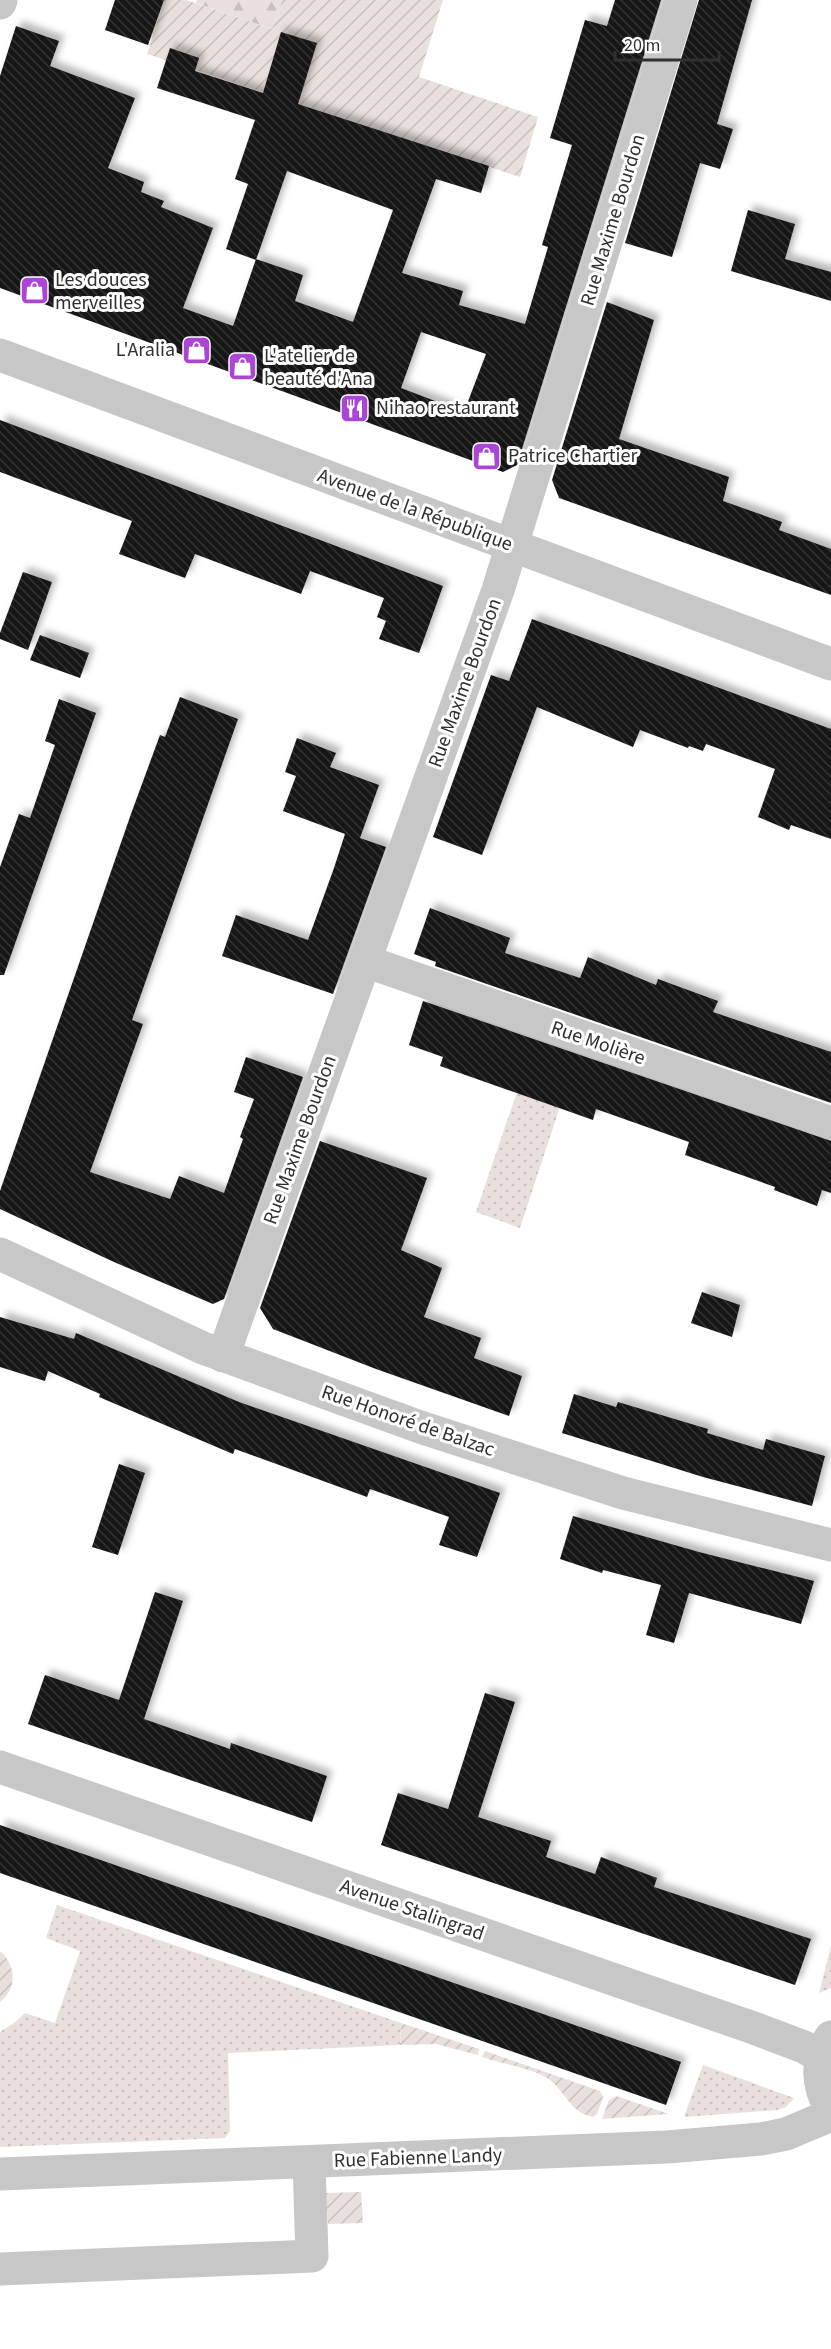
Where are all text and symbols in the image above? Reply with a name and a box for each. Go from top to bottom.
scale bar [615,24,718,62]
text: 20 m [624,33,660,58]
street label: Rue Maxime Bourdon [574,131,652,309]
place label: Les douces merveilles [55,266,147,317]
shop icon: Les douces merveilles [18,275,50,307]
shop icon: L'Aralia [180,334,212,366]
place label: L'Aralia [116,336,175,364]
place label: L'atelier de beauté d'Ana [264,342,373,393]
shop icon: L'atelier de beauté d'Ana [227,351,259,383]
restaurant icon: Nihao restaurant [339,392,371,424]
place label: Nihao restaurant [376,394,516,422]
shop icon: Patrice Chartier [471,440,503,472]
place label: Patrice Chartier [508,442,637,470]
street label: Avenue de la République [313,462,517,558]
street label: Rue Maxime Bourdon [421,594,509,772]
street label: Rue Molière [547,1014,649,1072]
street label: Rue Maxime Bourdon [256,1051,344,1229]
street label: Rue Honoré de Balzac [318,1378,498,1464]
street label: Avenue Stalingrad [336,1872,488,1948]
street label: Rue Fabienne Landy [333,2141,503,2175]

